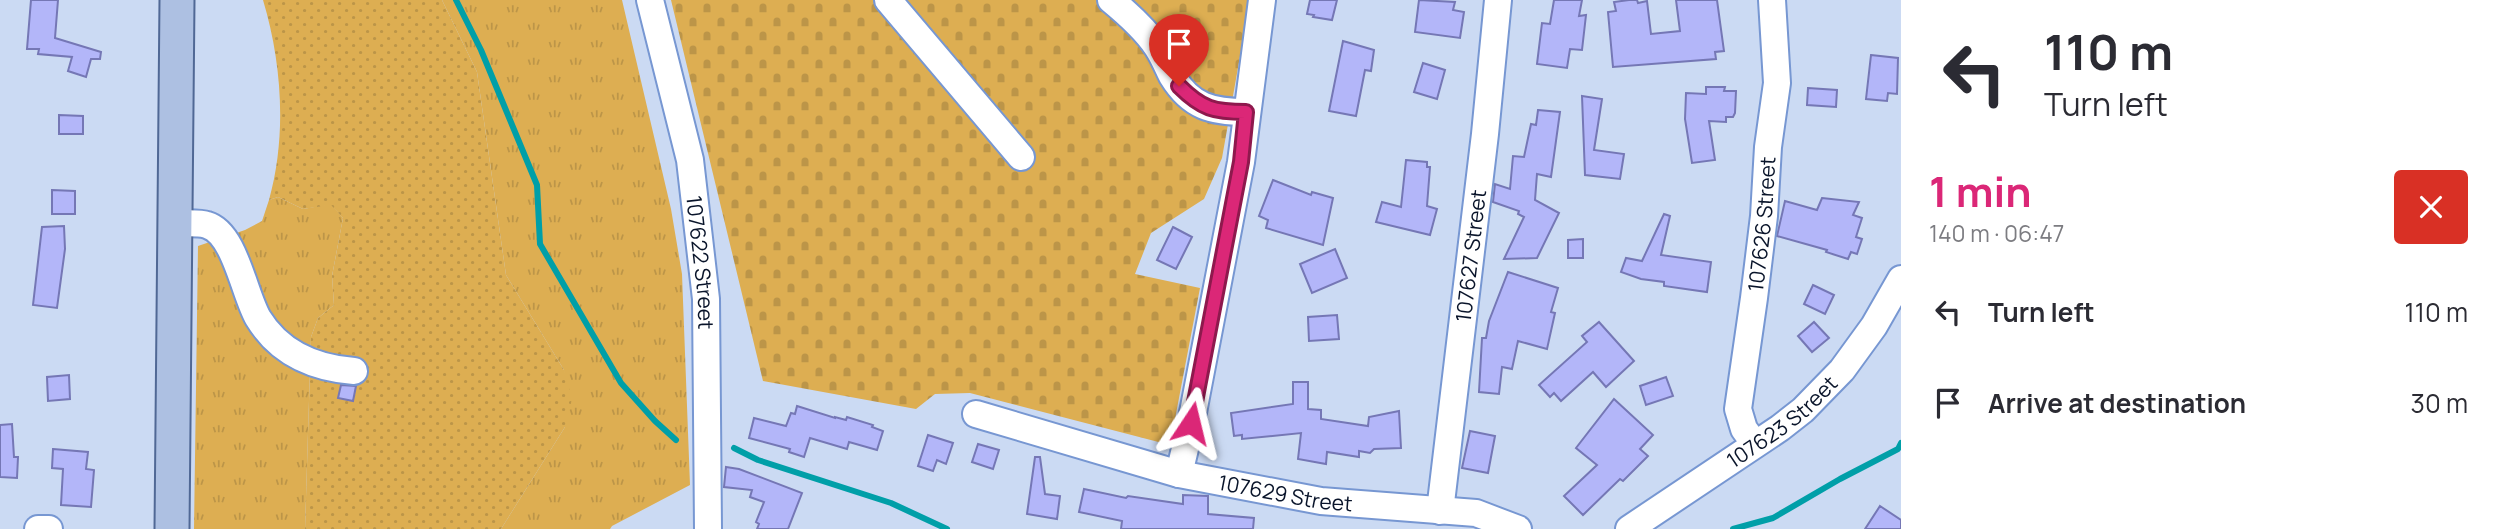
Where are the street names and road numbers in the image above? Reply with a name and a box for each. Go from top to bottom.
street label: 107626 Street [1741,156,1781,293]
street label: 107627 Street [1449,188,1492,324]
street label: 107622 Street [680,194,720,330]
street label: 107623 Street [1721,369,1843,474]
street label: 107629 Street [1216,468,1354,517]

